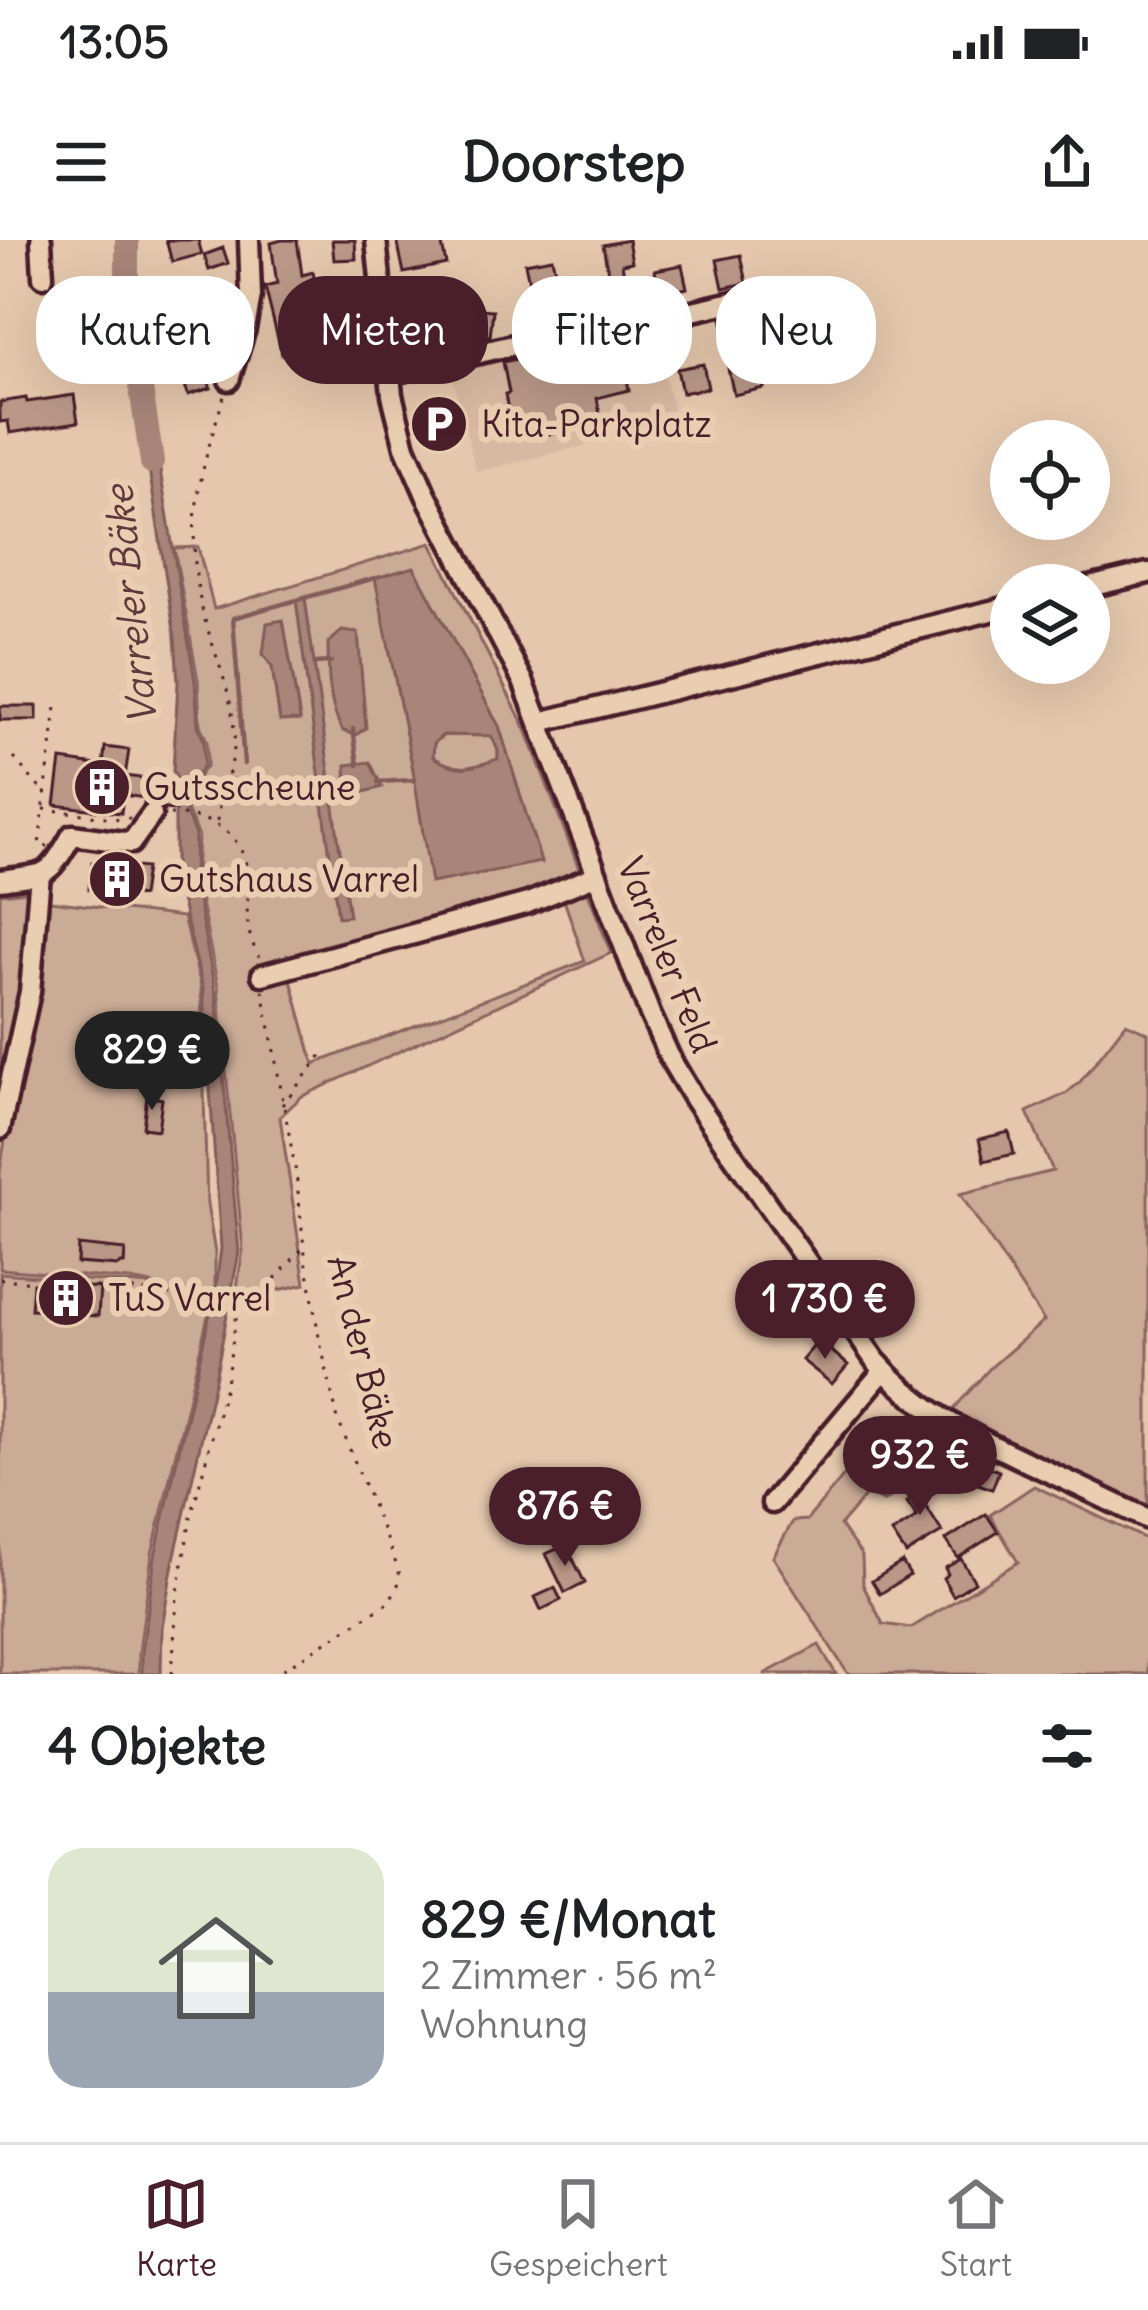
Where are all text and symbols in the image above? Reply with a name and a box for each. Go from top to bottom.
text: 13:05 [60,14,169,70]
text: Doorstep [462,128,686,196]
icon: menu [48,129,114,195]
icon: share [1034,129,1100,195]
chip: Kaufen [36,276,254,384]
chip: Mieten [278,276,488,384]
chip: Filter [512,276,692,384]
chip: Neu [716,276,876,384]
parking icon: Kita-Parkplatz [408,393,470,455]
place label: Kita-Parkplatz [481,402,712,447]
map controls [990,420,1110,684]
button: locate [990,420,1110,540]
water label: Varreler Bäke [94,480,168,727]
button: layers [990,564,1110,684]
building icon: Gutsscheune [71,756,133,818]
place label: Gutsscheune [144,765,356,810]
building icon: Gutshaus Varrel [86,848,148,910]
street label: Varreler Feld [607,851,727,1059]
place label: Gutshaus Varrel [159,857,419,902]
pin: 829 € [68,1011,236,1113]
text: 829 € [102,1025,202,1074]
street label: An der Bäke [317,1251,409,1453]
pin: 1 730 € [714,1260,936,1362]
building icon: TuS Varrel [35,1267,97,1329]
text: 1 730 € [762,1274,888,1323]
place label: TuS Varrel [108,1276,271,1321]
pin: 932 € [836,1416,1004,1518]
text: 932 € [870,1430,970,1479]
pin: 876 € [481,1467,649,1569]
text: 876 € [516,1481,614,1530]
icon: filters [1034,1713,1100,1779]
text: 4 Objekte [48,1714,266,1778]
text: 829 €/Monat [420,1887,716,1951]
icon: home [144,1896,288,2040]
text: 2 Zimmer · 56 m² [420,1951,717,2000]
text: Wohnung [420,2000,588,2049]
tab: Karte [136,2171,217,2285]
tab: Gespeichert [489,2171,668,2285]
tab: Start [940,2171,1012,2285]

